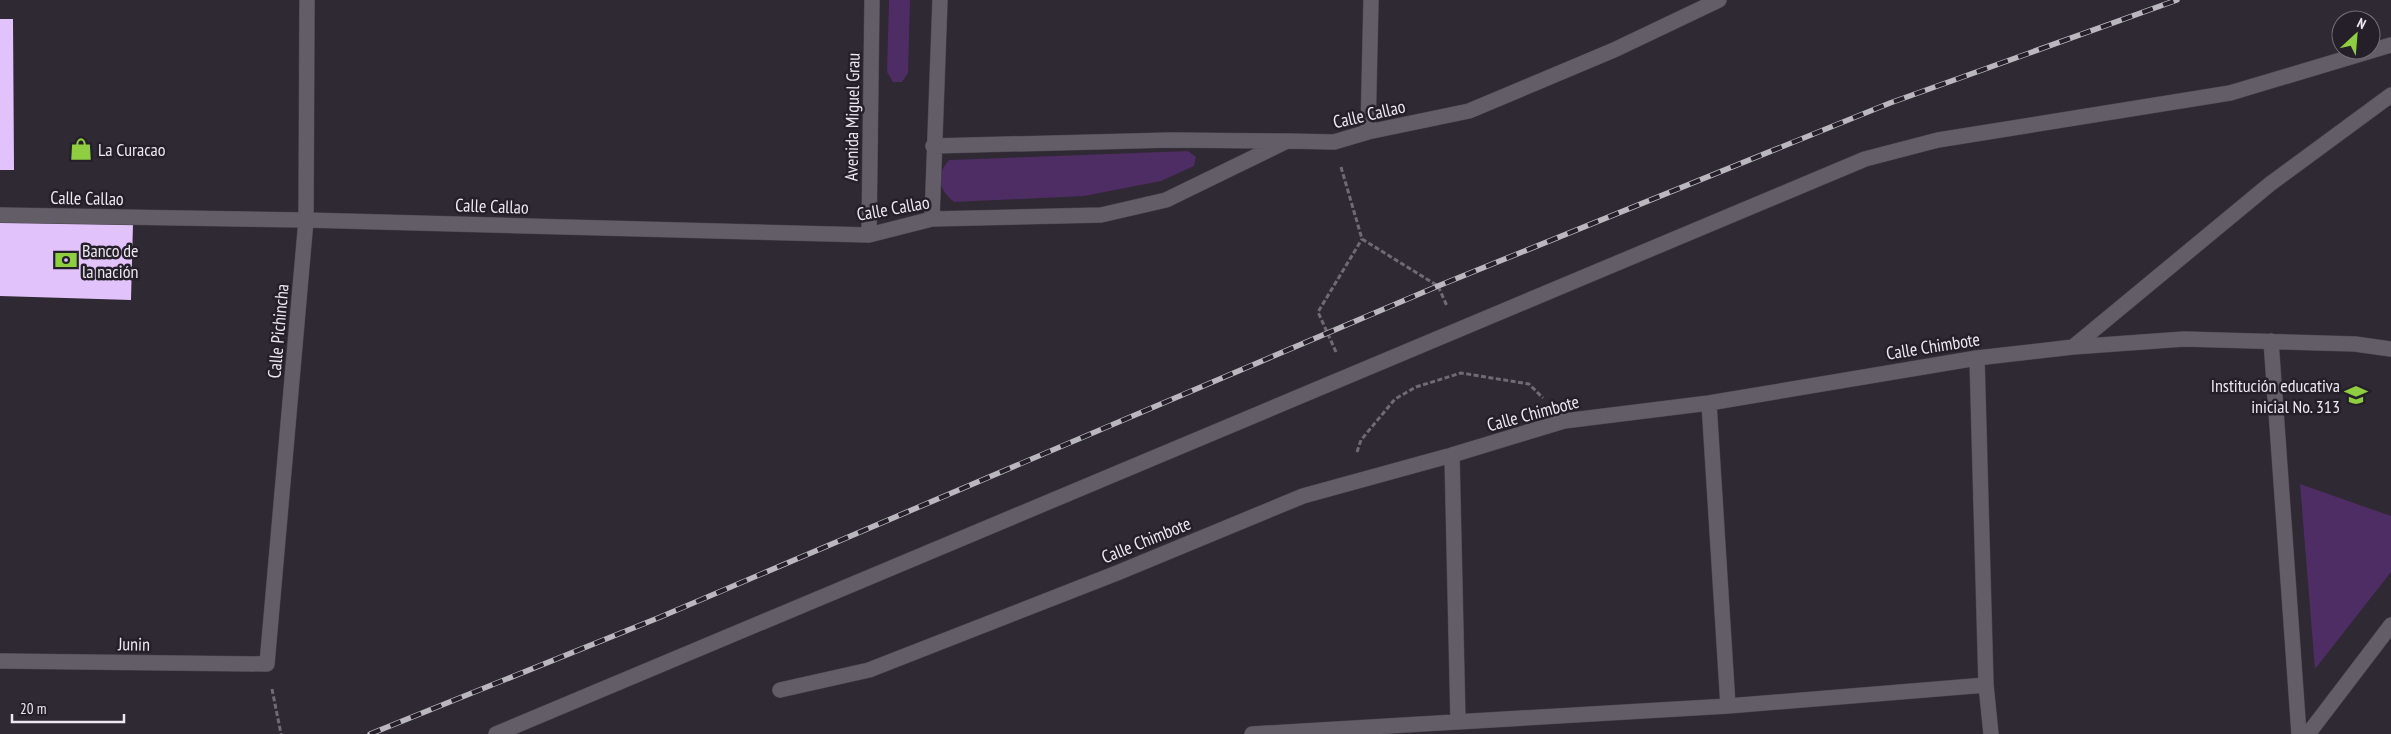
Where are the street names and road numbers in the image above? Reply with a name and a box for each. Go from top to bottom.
street label: Avenida Miguel Grau [839,53,865,181]
street label: Calle Callao [1331,94,1408,133]
street label: Calle Callao [50,186,124,210]
street label: Calle Callao [855,190,931,226]
street label: Calle Callao [455,193,529,219]
street label: Calle Pichincha [262,283,294,379]
street label: Calle Chimbote [1885,327,1981,365]
street label: Calle Chimbote [1484,390,1582,436]
street label: Calle Chimbote [1098,512,1194,568]
street label: Junin [117,632,150,656]

